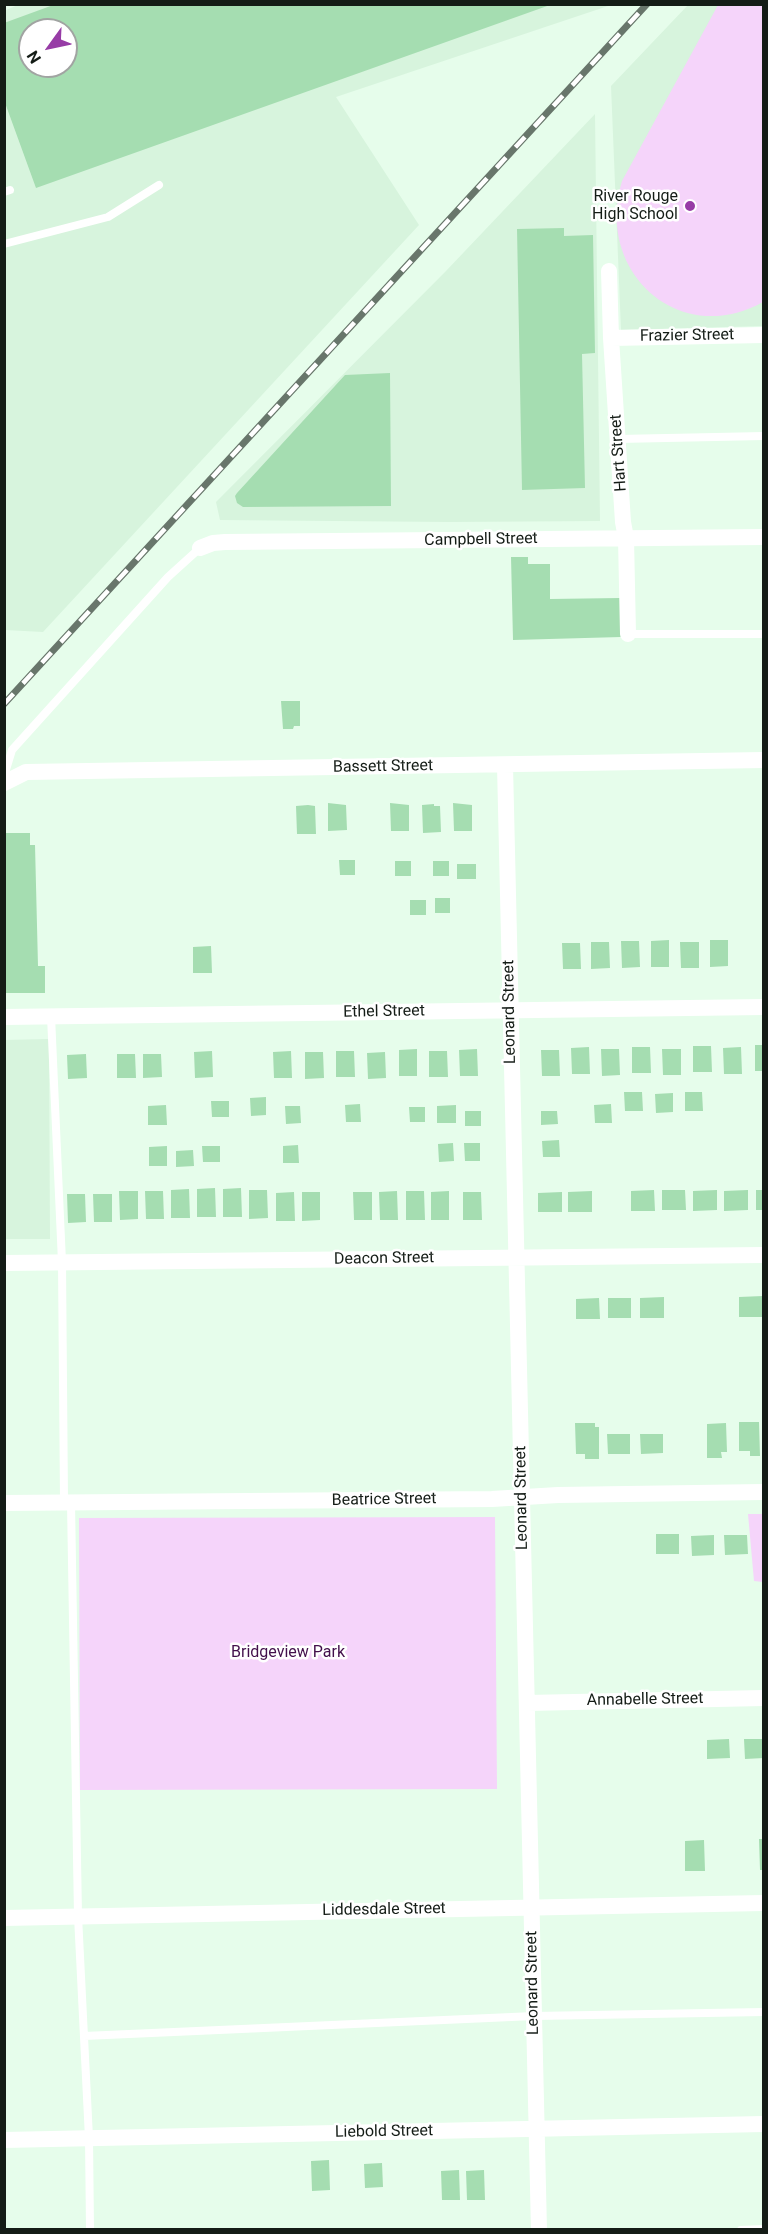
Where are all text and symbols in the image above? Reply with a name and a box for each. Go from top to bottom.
north arrow [18,18,78,78]
text: N [23,47,45,67]
place label: River Rouge High School [592,187,678,225]
marker: River Rouge High School [683,199,697,213]
street label: Frazier Street [640,326,734,346]
street label: Hart Street [607,414,631,492]
street label: Campbell Street [424,529,538,551]
street label: Bassett Street [333,757,433,777]
street label: Leonard Street [499,960,521,1064]
street label: Ethel Street [343,1002,425,1022]
street label: Deacon Street [334,1249,434,1269]
street label: Leonard Street [511,1446,533,1550]
street label: Beatrice Street [331,1489,437,1511]
park label: Bridgeview Park [231,1643,345,1663]
street label: Annabelle Street [586,1689,704,1711]
street label: Liddesdale Street [322,1899,446,1921]
street label: Leonard Street [522,1931,544,2035]
street label: Liebold Street [335,2122,433,2142]

